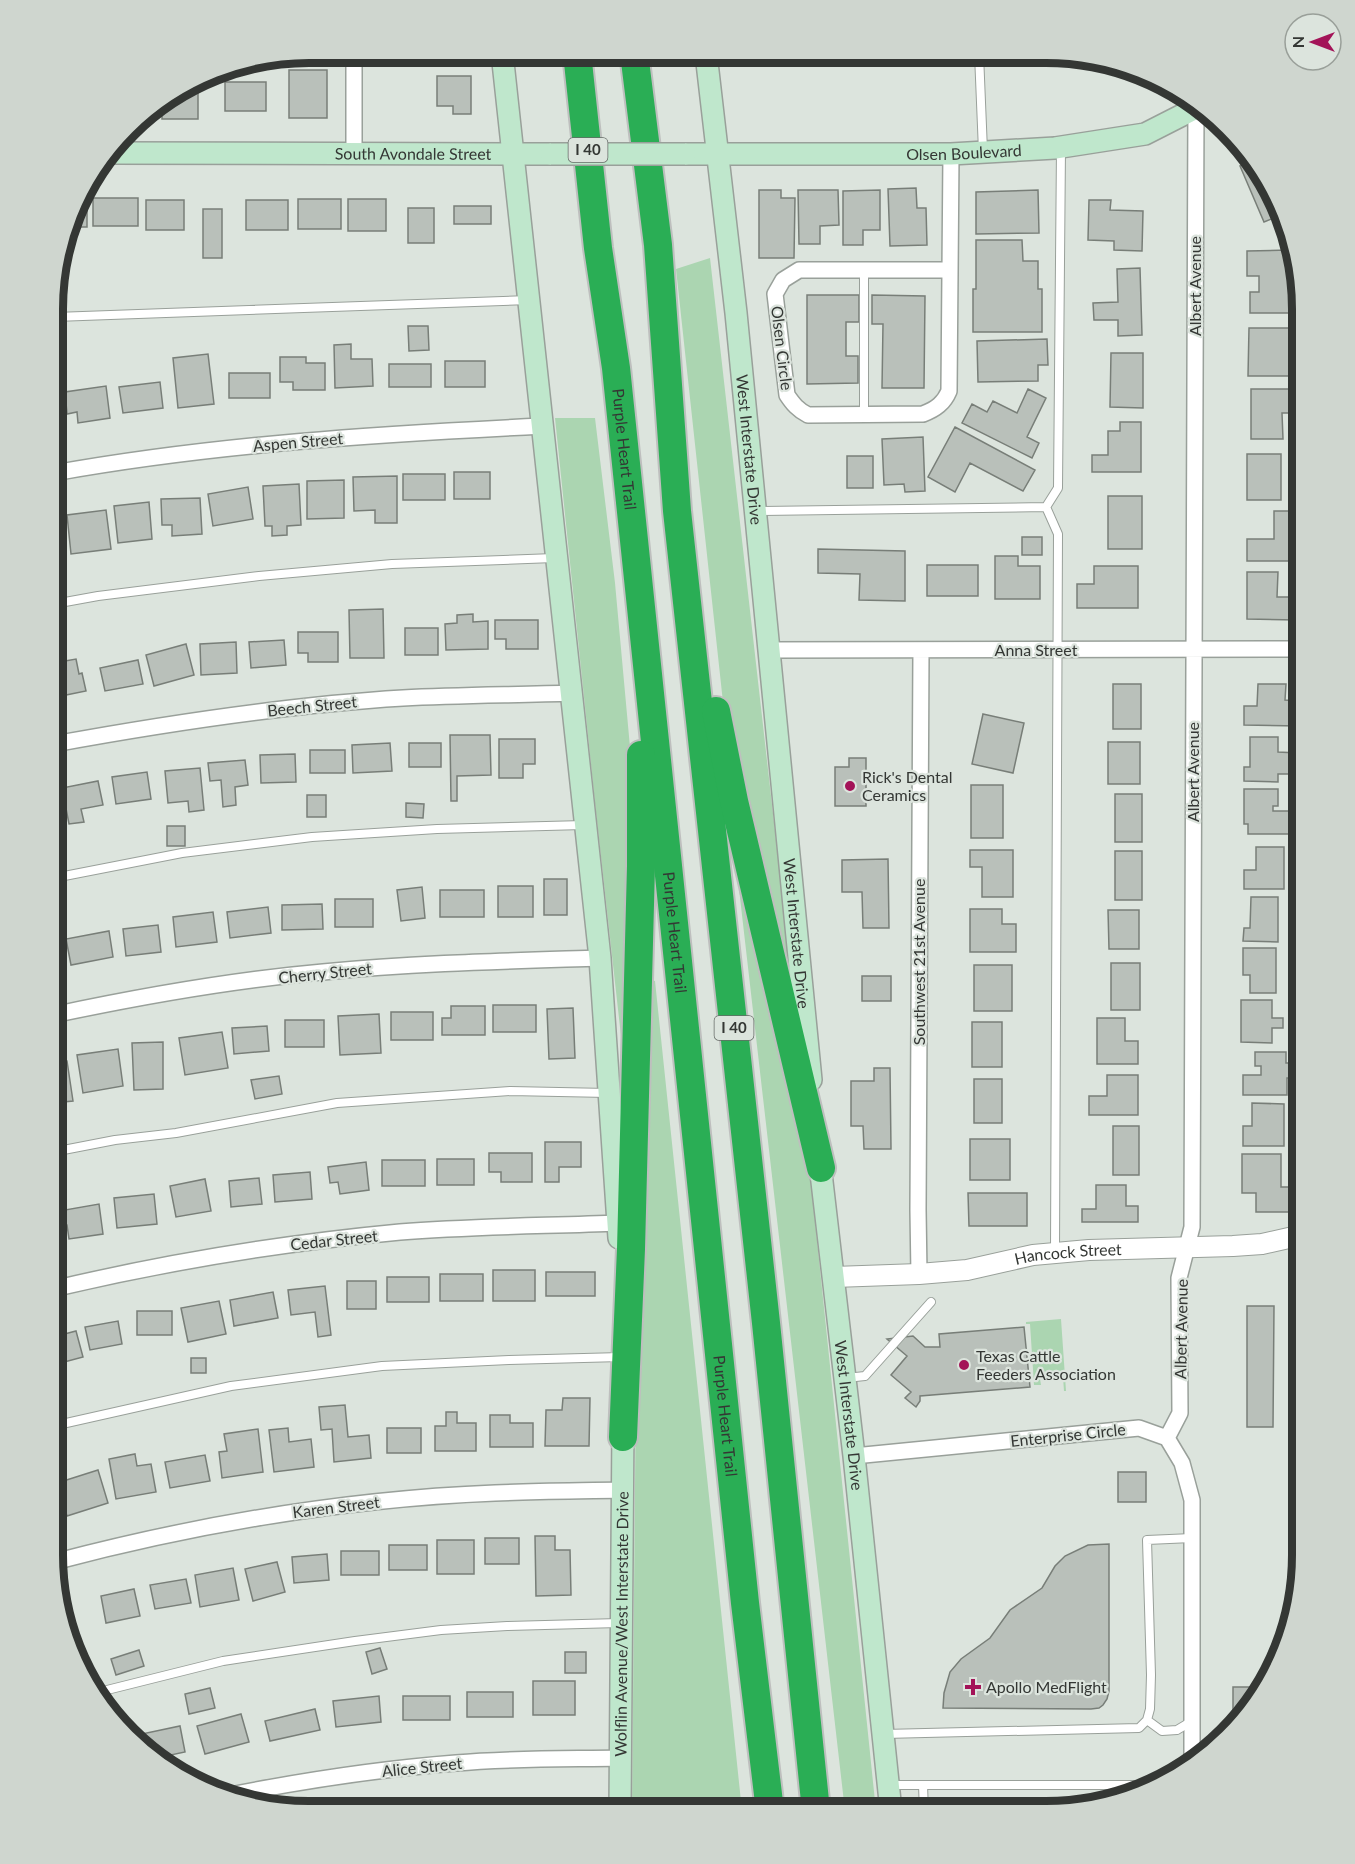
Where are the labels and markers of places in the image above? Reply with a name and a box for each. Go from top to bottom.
place label: Rick's Dental Ceramics [862,767,952,804]
marker: Rick's Dental Ceramics [843,779,857,793]
place label: Texas Cattle Feeders Association [976,1346,1116,1383]
marker: Texas Cattle Feeders Association [957,1358,971,1372]
place label: Apollo MedFlight [986,1677,1107,1696]
marker: Apollo MedFlight [964,1678,982,1696]

